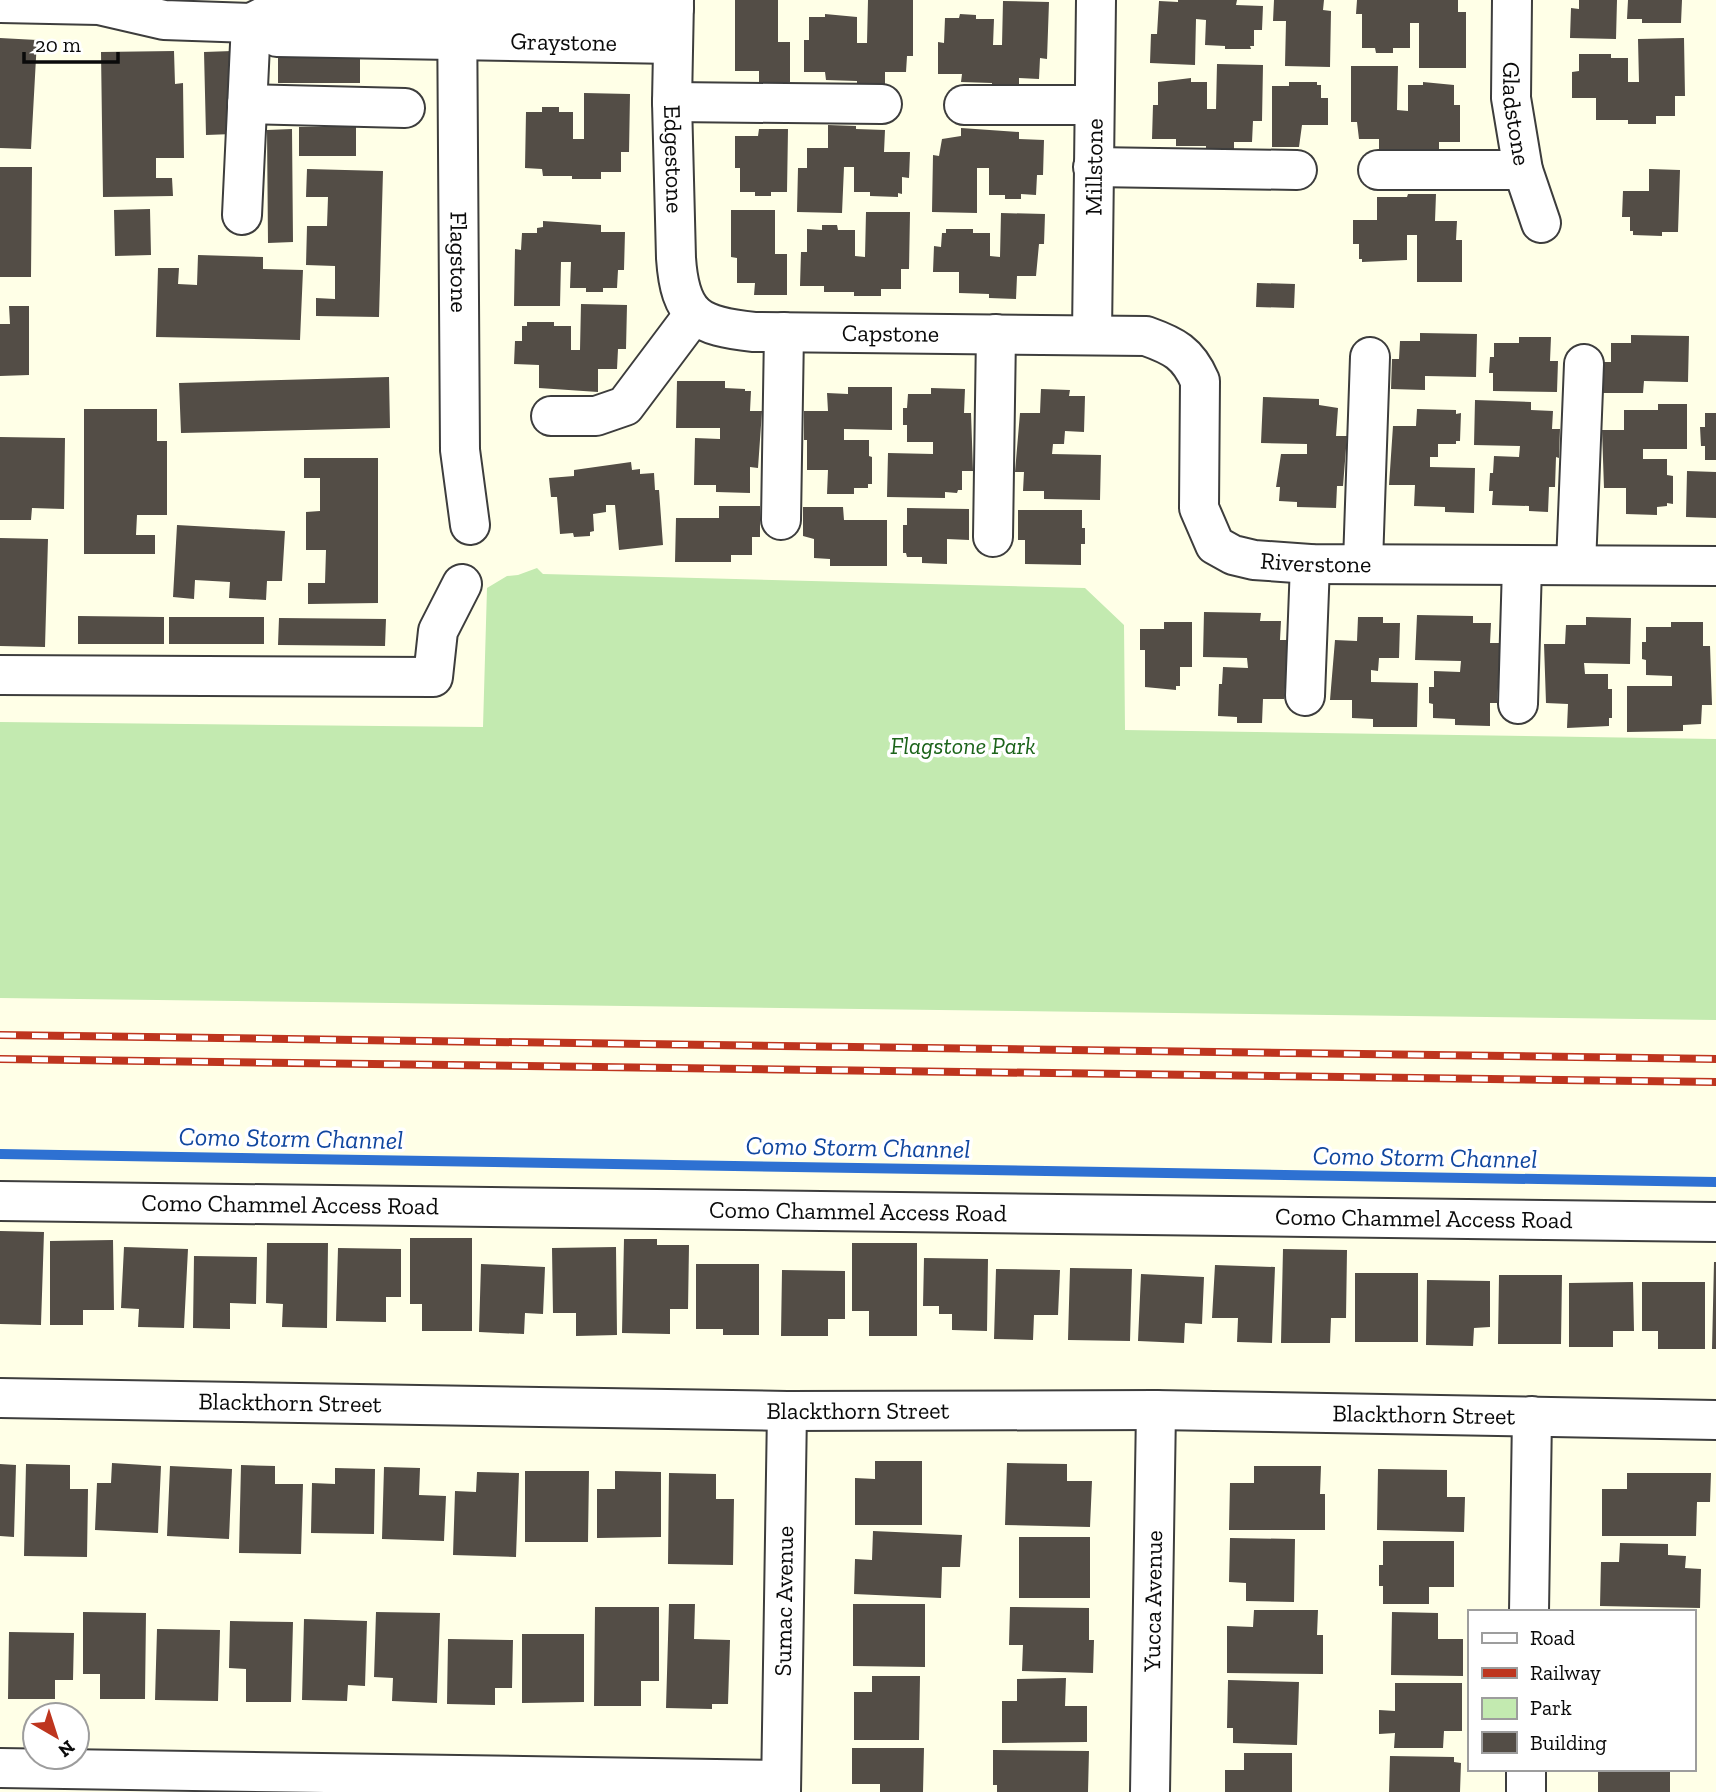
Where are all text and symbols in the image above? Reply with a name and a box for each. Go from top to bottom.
scale bar [24,21,119,65]
street label: Graystone [510,26,617,57]
text: 20 m [35,32,81,57]
street label: Gladstone [1497,62,1537,168]
street label: Edgestone [658,104,690,214]
street label: Millstone [1078,118,1109,216]
street label: Flagstone [444,211,474,313]
street label: Capstone [842,318,939,348]
street label: Riverstone [1259,545,1371,578]
park label: Flagstone Park [890,731,1036,760]
water label: Como Storm Channel [178,1120,404,1156]
water label: Como Storm Channel [745,1129,971,1165]
water label: Como Storm Channel [1312,1139,1538,1175]
street label: Como Chammel Access Road [141,1188,439,1220]
street label: Como Chammel Access Road [709,1195,1007,1227]
street label: Como Chammel Access Road [1275,1202,1573,1234]
street label: Blackthorn Street [198,1386,382,1418]
street label: Blackthorn Street [766,1396,950,1425]
street label: Blackthorn Street [1332,1398,1516,1430]
street label: Sumac Avenue [768,1526,799,1676]
street label: Yucca Avenue [1137,1530,1168,1673]
legend [1468,1610,1695,1771]
text: Road [1530,1625,1576,1650]
text: Railway [1530,1660,1601,1685]
text: Park [1530,1695,1572,1720]
north arrow [21,1701,91,1771]
text: Building [1530,1730,1607,1755]
text: N [54,1735,79,1762]

